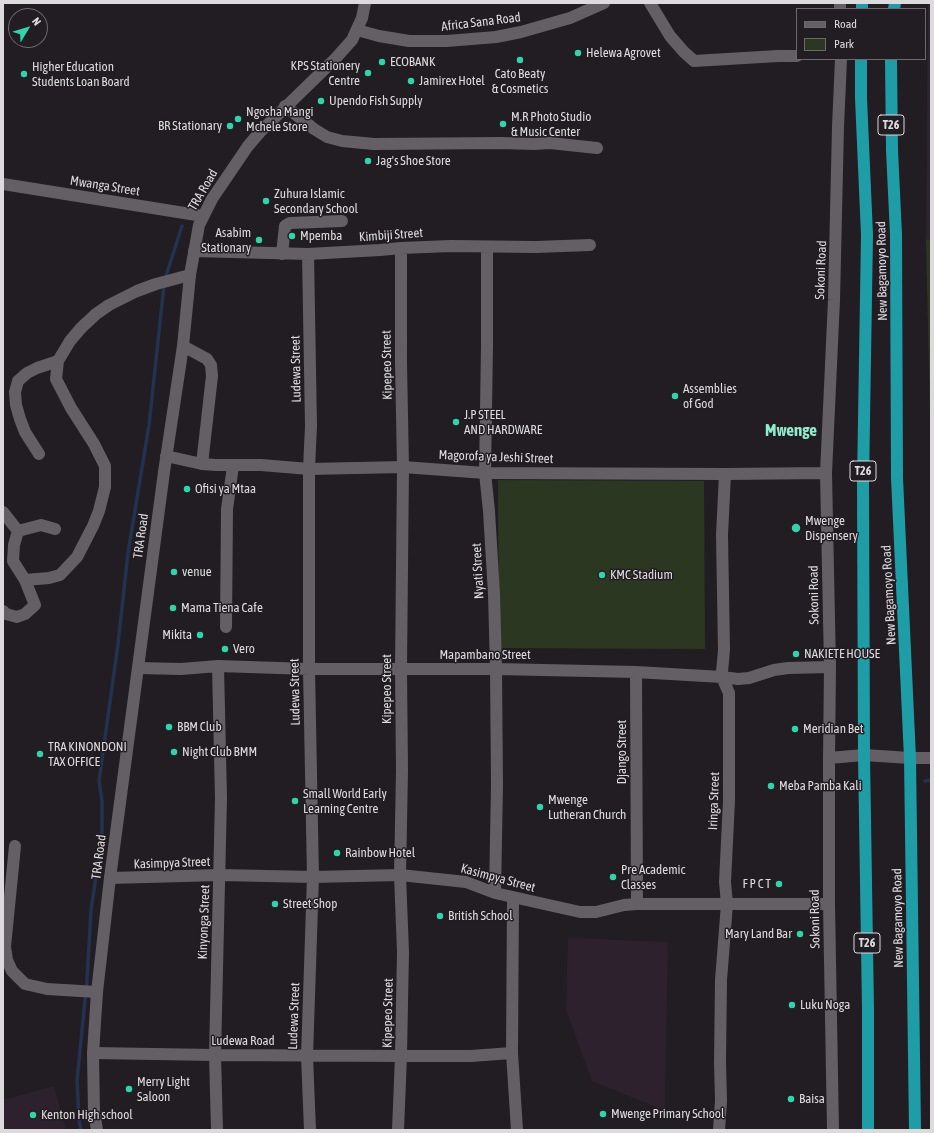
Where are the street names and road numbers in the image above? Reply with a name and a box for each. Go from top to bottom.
street label: Africa Sana Road [440,9,522,35]
road number: T26 [878,115,904,135]
street label: TRA Road [185,167,221,213]
street label: Mwanga Street [69,173,141,199]
street label: New Bagamoyo Road [873,221,891,321]
street label: Kimbiji Street [358,225,424,245]
street label: Sokoni Road [812,240,830,300]
street label: Kipepeo Street [379,330,395,400]
street label: Ludewa Street [288,335,304,403]
street label: Magorofa ya Jeshi Street [438,447,554,467]
road number: T26 [850,461,876,481]
street label: TRA Road [130,513,152,559]
street label: Nyati Street [469,543,487,599]
street label: New Bagamoyo Road [879,545,899,645]
street label: Sokoni Road [806,565,822,625]
street label: Mapambano Street [439,647,531,663]
street label: Kipepeo Street [379,654,395,724]
street label: Ludewa Street [287,658,303,726]
street label: Django Street [614,720,630,784]
street label: Iringa Street [705,772,723,830]
street label: TRA Road [89,834,109,880]
street label: Kasimpya Street [133,854,211,872]
street label: Kasimpya Street [459,861,537,895]
street label: New Bagamoyo Road [889,868,907,968]
street label: Kinyonga Street [195,884,213,960]
street label: Sokoni Road [807,889,823,949]
road number: T26 [854,933,880,953]
street label: Kipepeo Street [380,978,396,1048]
street label: Ludewa Street [285,982,303,1050]
street label: Ludewa Road [211,1033,275,1049]

